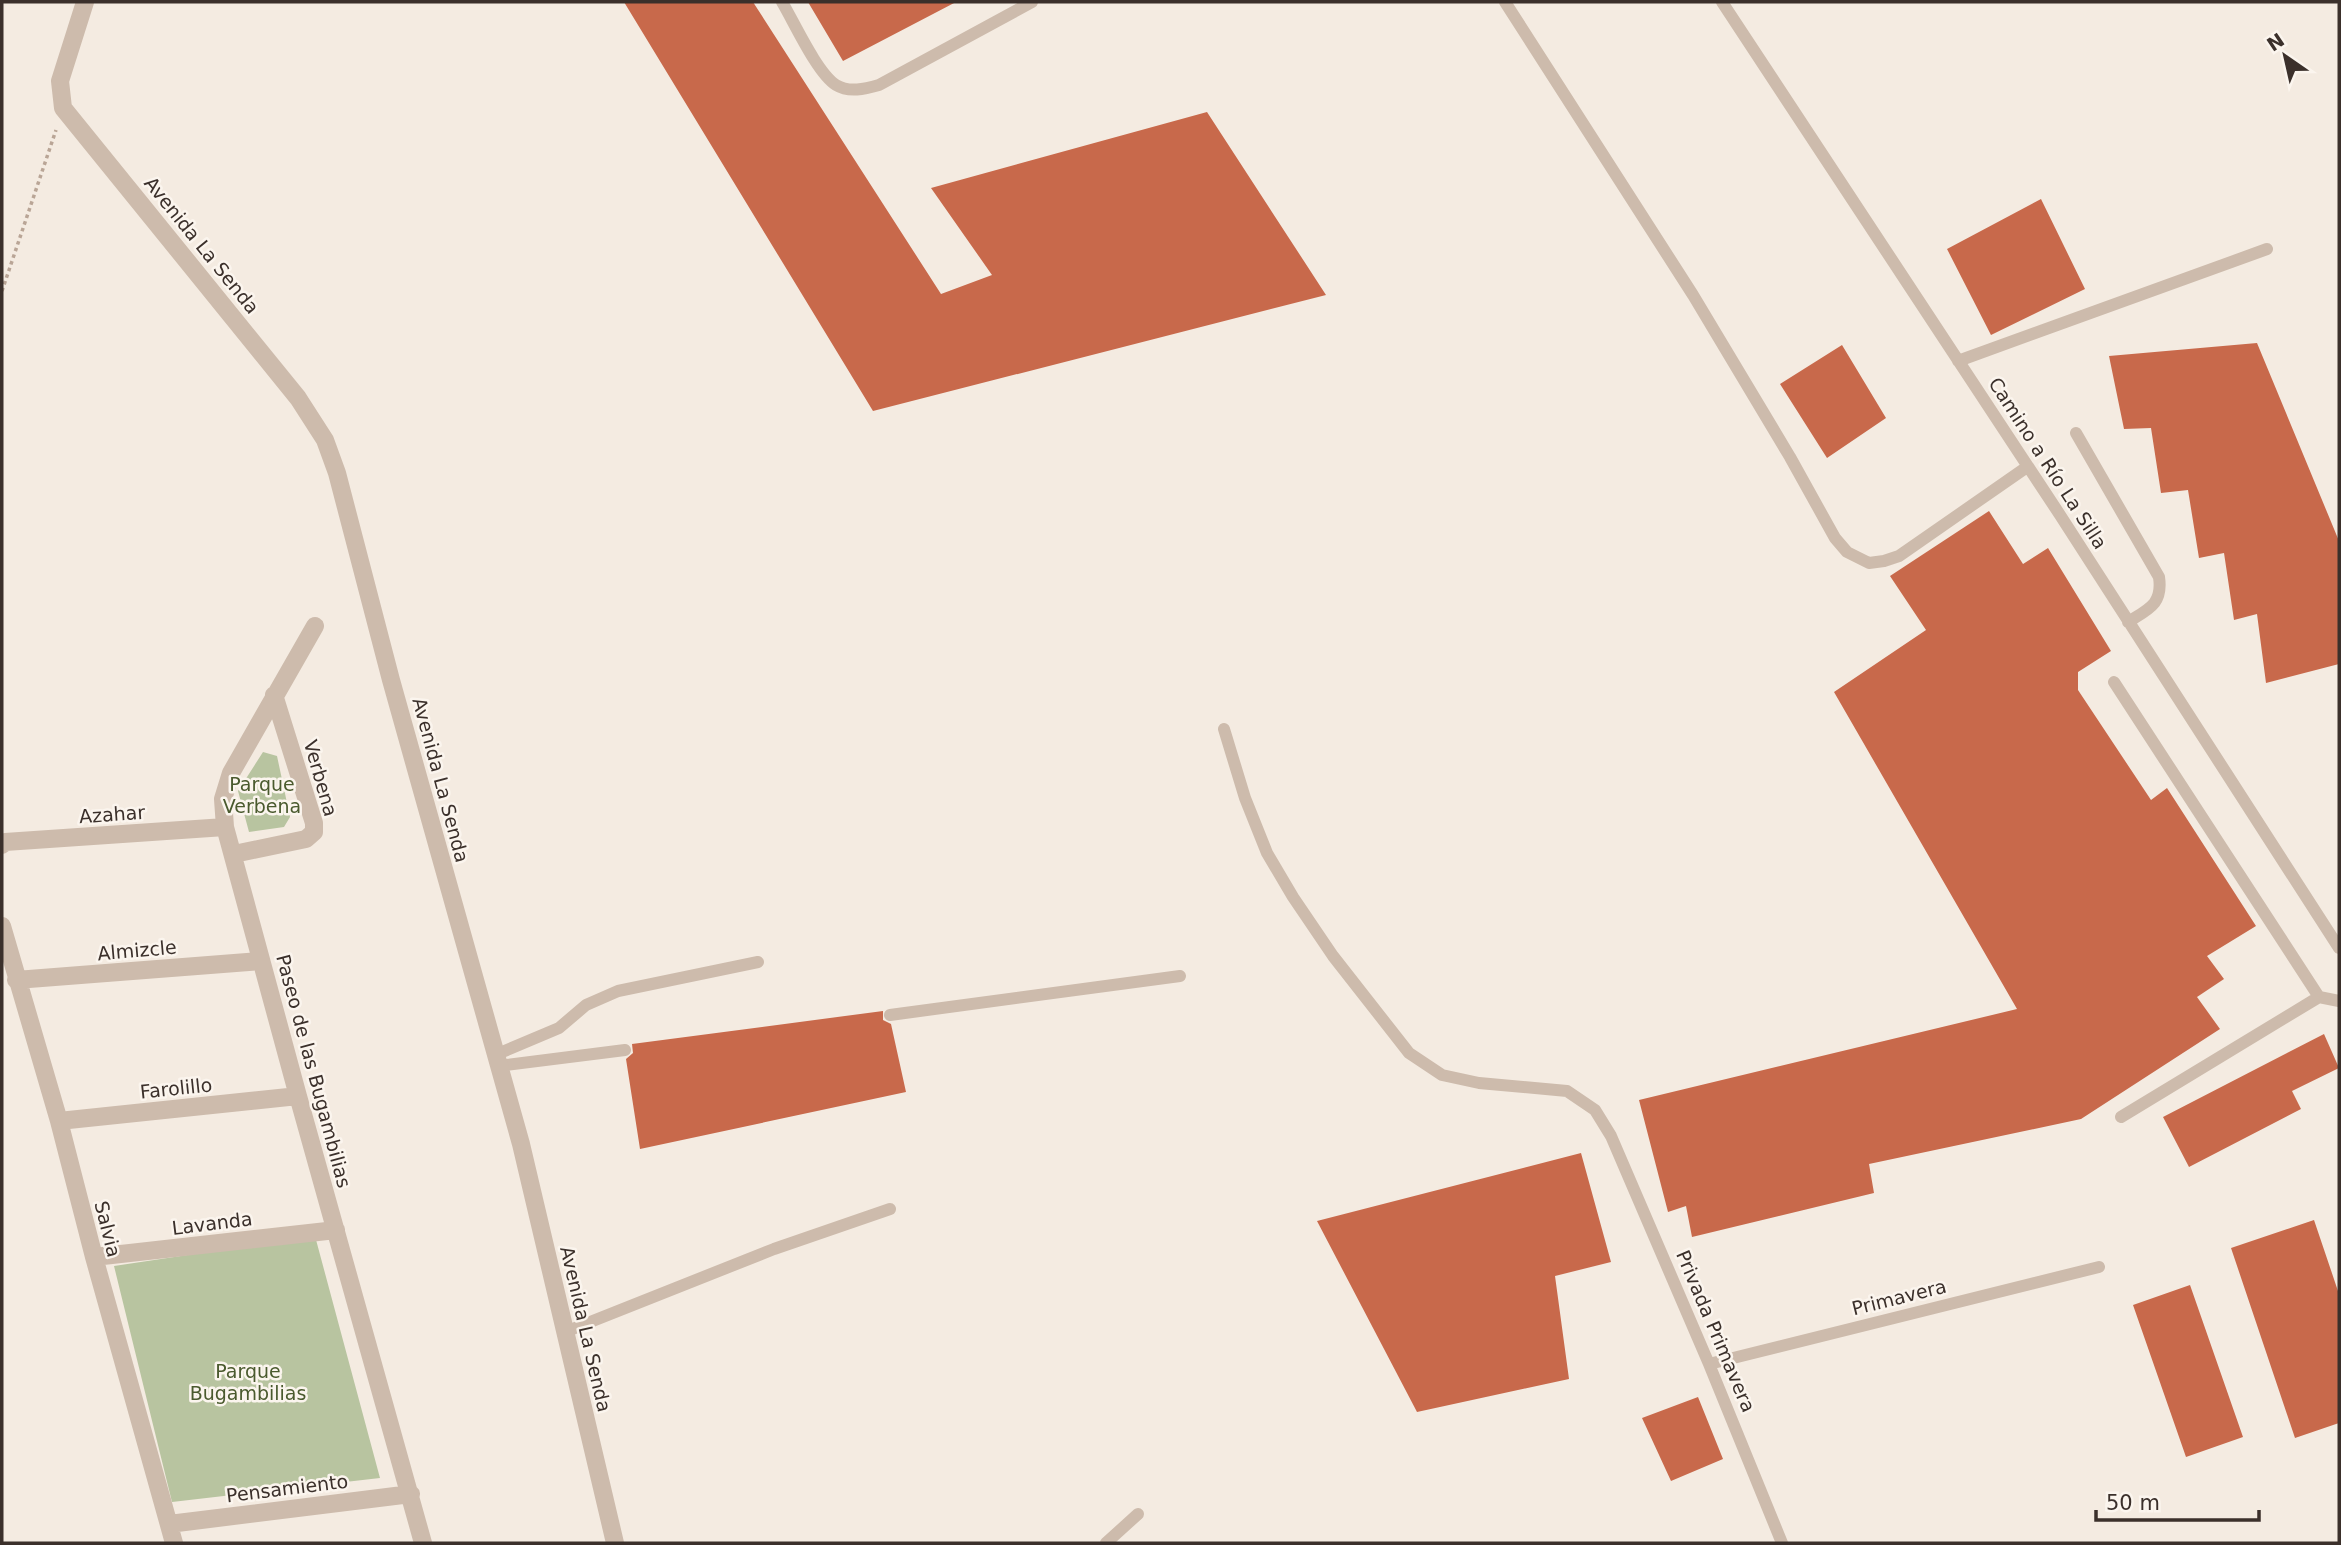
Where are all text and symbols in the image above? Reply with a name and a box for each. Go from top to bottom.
north arrow [2250,21,2320,91]
text: N [2263,28,2288,55]
street label: Avenida La Senda [140,172,264,318]
street label: Camino a Río La Silla [1984,373,2112,553]
street label: Avenida La Senda [408,695,474,865]
street label: Verbena [300,737,342,819]
park label: Parque Verbena [223,773,301,817]
street label: Azahar [78,801,146,827]
street label: Almizcle [96,936,178,964]
street label: Paseo de las Bugambilias [272,952,356,1190]
street label: Farolillo [139,1073,213,1103]
street label: Salvia [90,1199,126,1259]
street label: Lavanda [171,1207,253,1239]
street label: Avenida La Senda [556,1244,616,1414]
street label: Privada Primavera [1672,1247,1760,1415]
street label: Primavera [1849,1275,1949,1319]
park label: Parque Bugambilias [190,1360,306,1404]
street label: Pensamiento [225,1470,349,1506]
scale bar [2096,1478,2259,1522]
text: 50 m [2106,1491,2160,1515]

